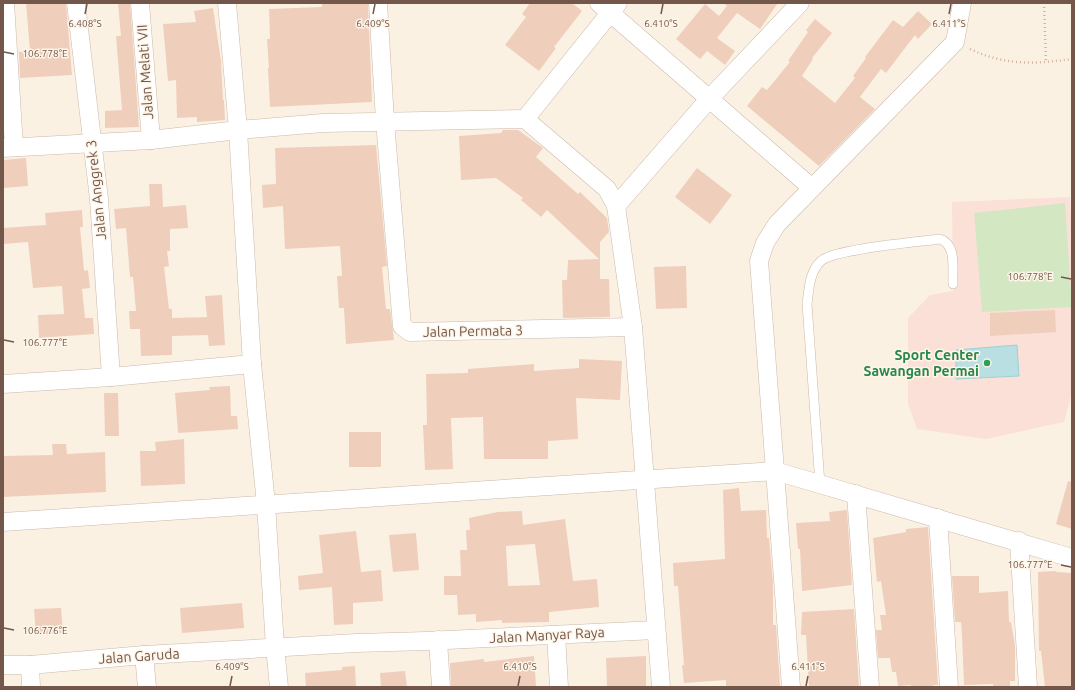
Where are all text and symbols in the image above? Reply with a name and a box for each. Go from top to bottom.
text: 6.408°S [68,18,102,29]
text: 6.409°S [356,18,390,29]
text: 6.410°S [644,18,678,29]
text: 6.411°S [932,18,966,29]
street label: Jalan Melati VII [134,24,156,120]
text: 106.778°E [22,48,68,59]
street label: Jalan Anggrek 3 [83,139,109,241]
text: 106.778°E [1007,271,1053,282]
street label: Jalan Permata 3 [423,322,523,340]
text: 106.777°E [22,337,68,348]
place label: Sport Center Sawangan Permai [863,347,979,379]
marker: Sport Center Sawangan Permai [982,358,992,368]
text: 106.777°E [1007,559,1053,570]
street label: Jalan Manyar Raya [489,624,605,646]
text: 106.776°E [22,625,68,636]
street label: Jalan Garuda [98,645,180,667]
text: 6.409°S [215,661,249,672]
text: 6.410°S [503,661,537,672]
text: 6.411°S [791,661,825,672]

